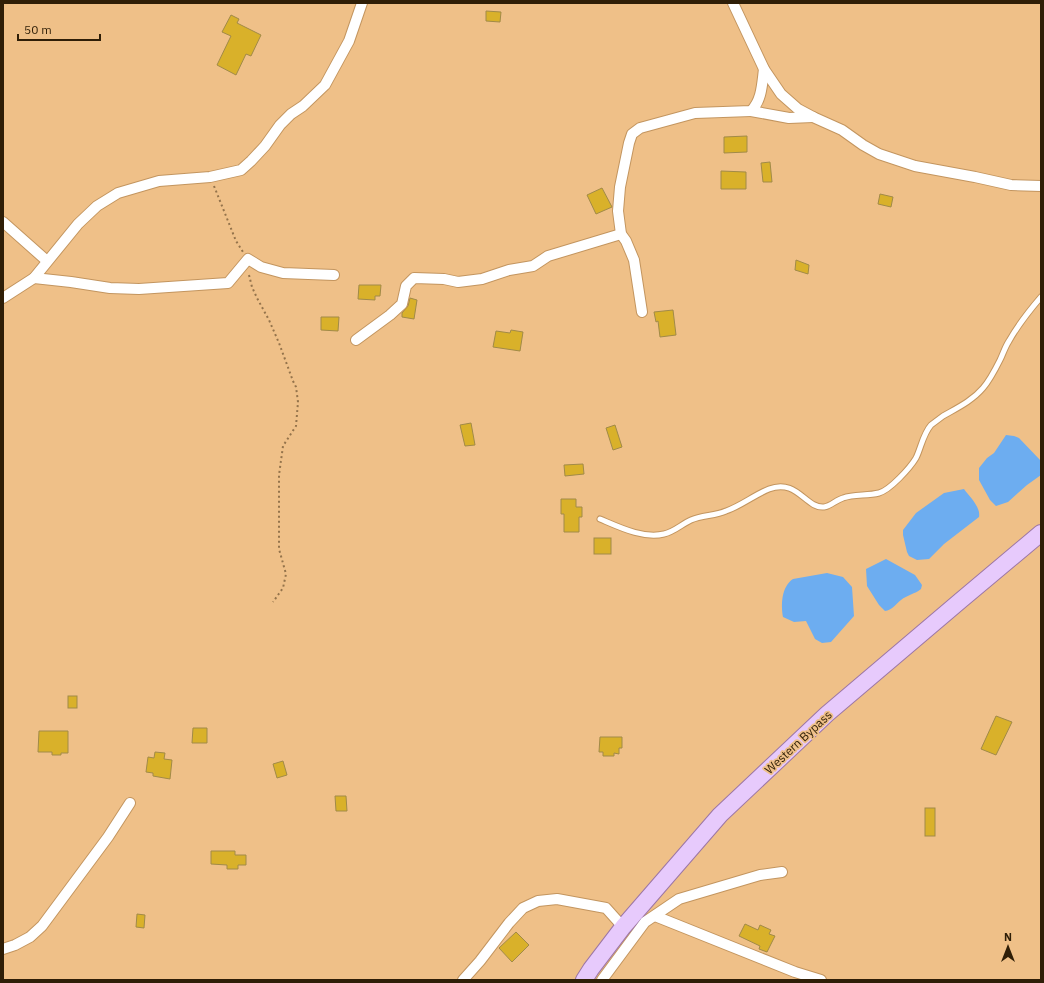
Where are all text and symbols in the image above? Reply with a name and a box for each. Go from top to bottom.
scale bar [18,16,100,42]
text: 50 m [24,22,52,37]
street label: Western Bypass [761,707,835,777]
north arrow [988,927,1028,967]
text: N [1004,930,1012,944]

